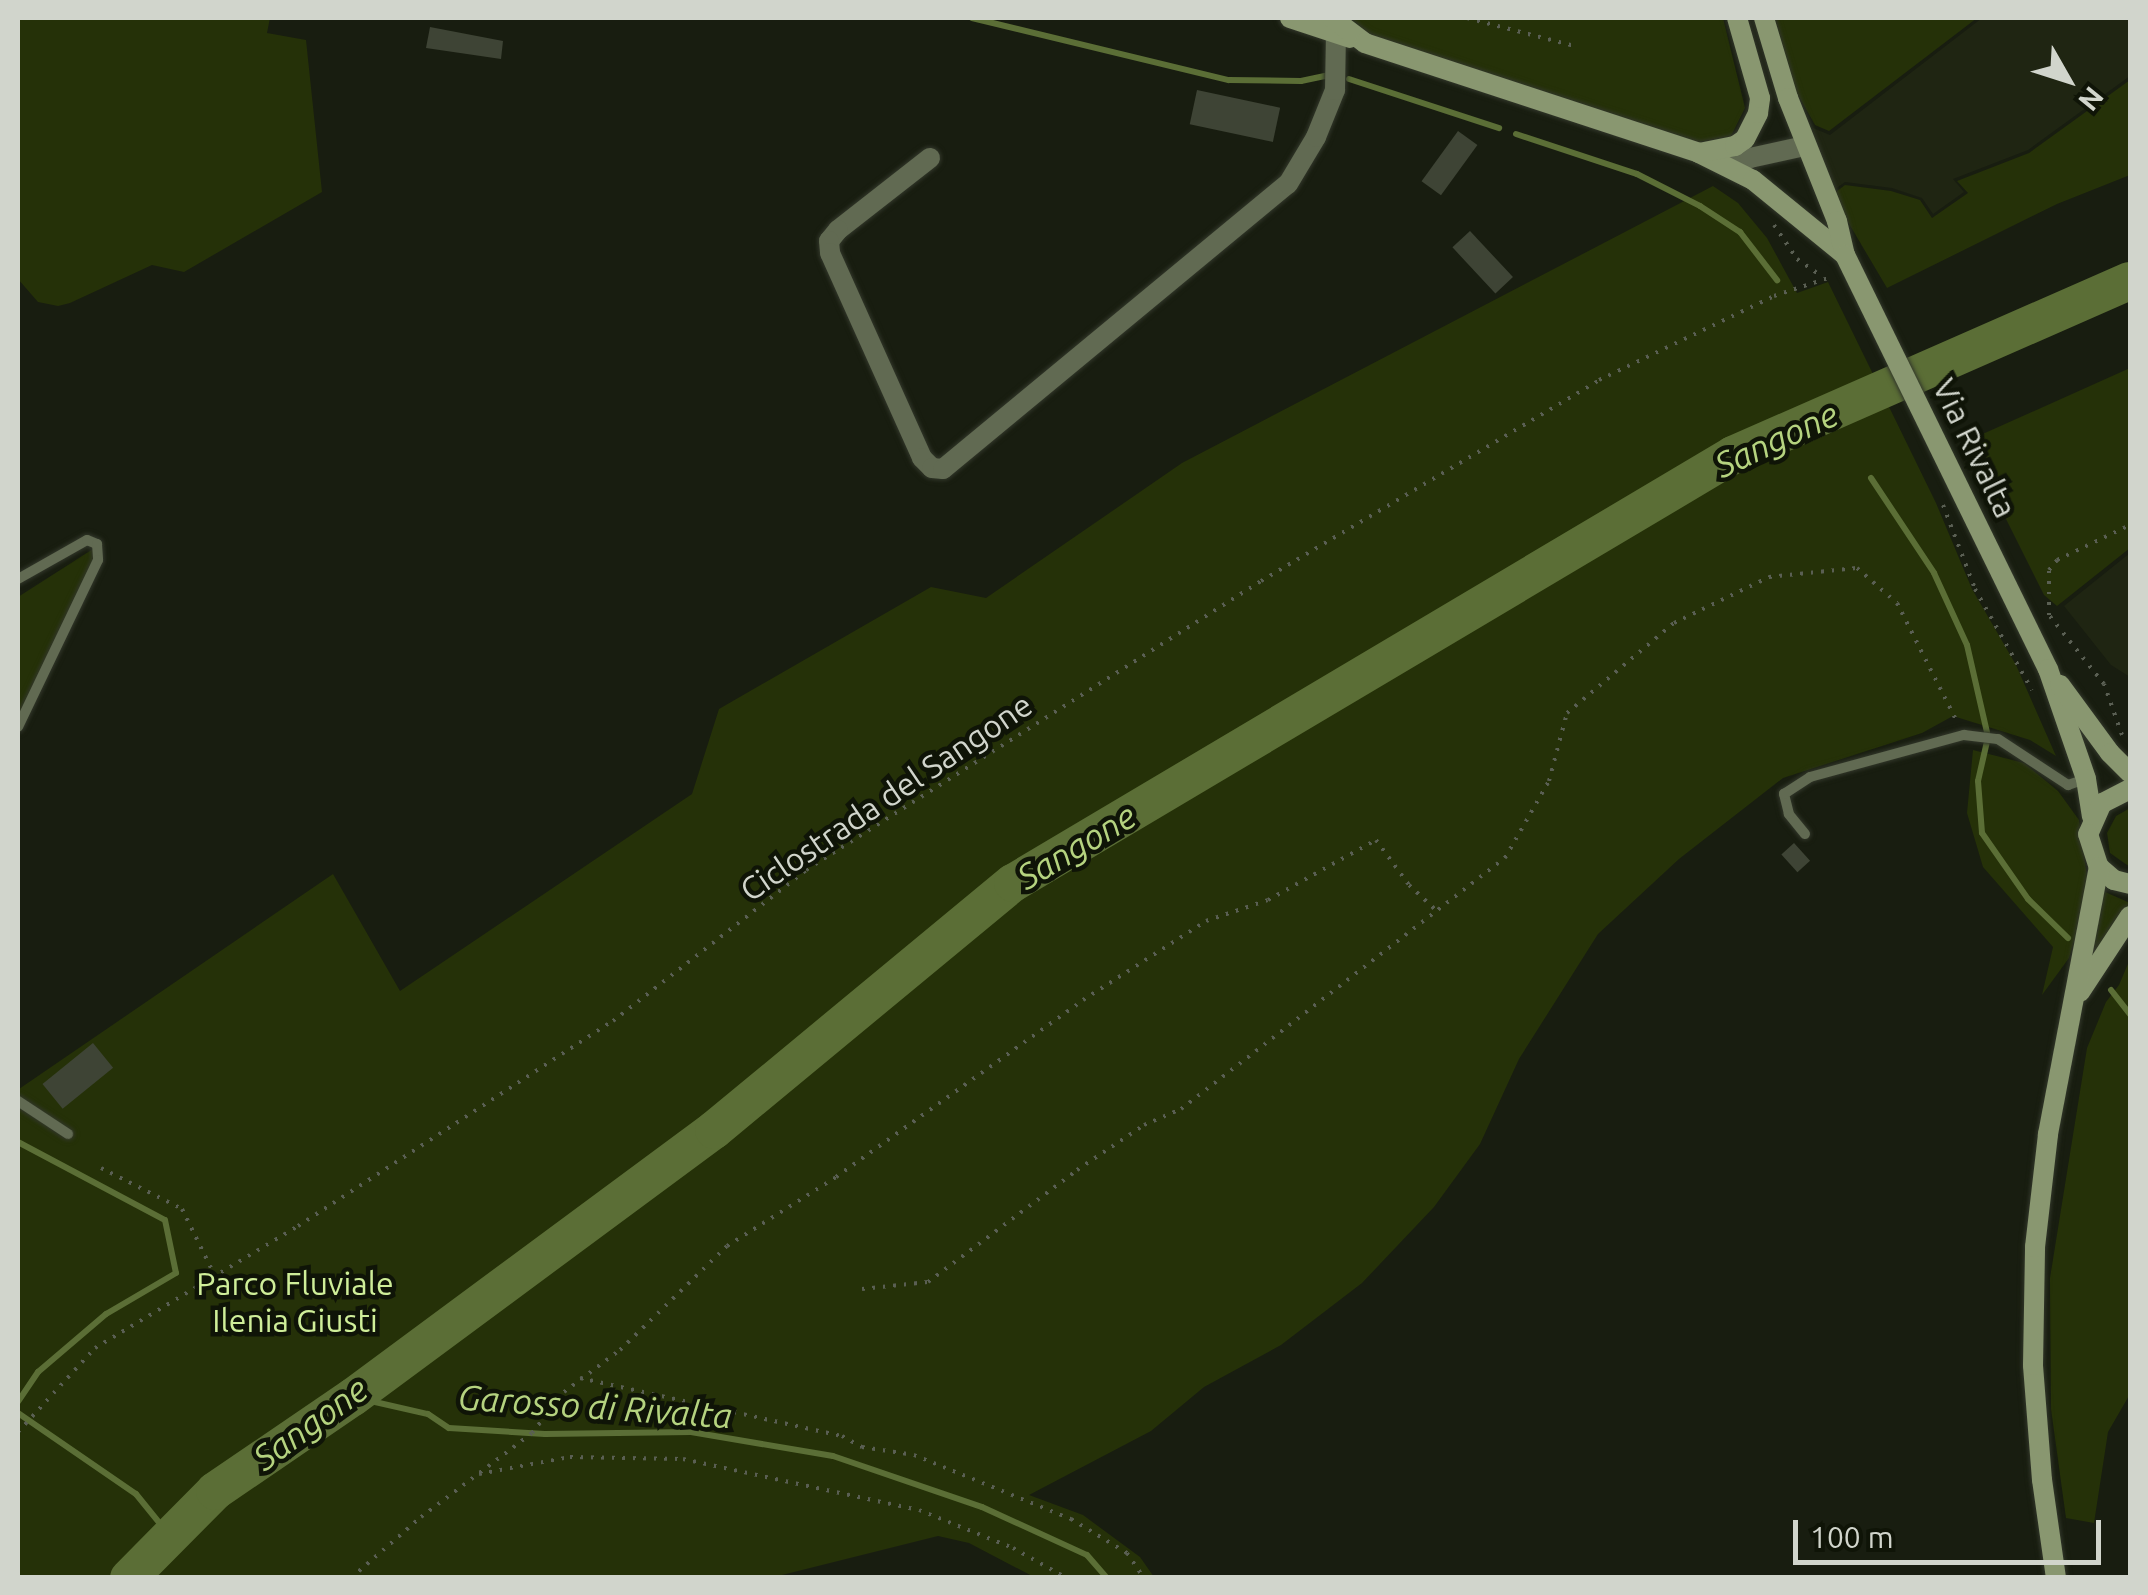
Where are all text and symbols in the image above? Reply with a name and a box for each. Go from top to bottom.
north arrow [2018,30,2118,130]
text: N [2073,81,2110,117]
street label: Via Rivalta [1925,372,2025,524]
water label: Sangone [1708,392,1844,486]
street label: Ciclostrada del Sangone [733,685,1039,909]
water label: Sangone [1009,794,1143,898]
park label: Parco Fluviale Ilenia Giusti [196,1265,394,1340]
water label: Sangone [245,1367,375,1479]
water label: Garosso di Rivalta [456,1375,734,1437]
scale bar [1798,1500,2106,1562]
text: 100 m [1810,1520,1894,1554]

